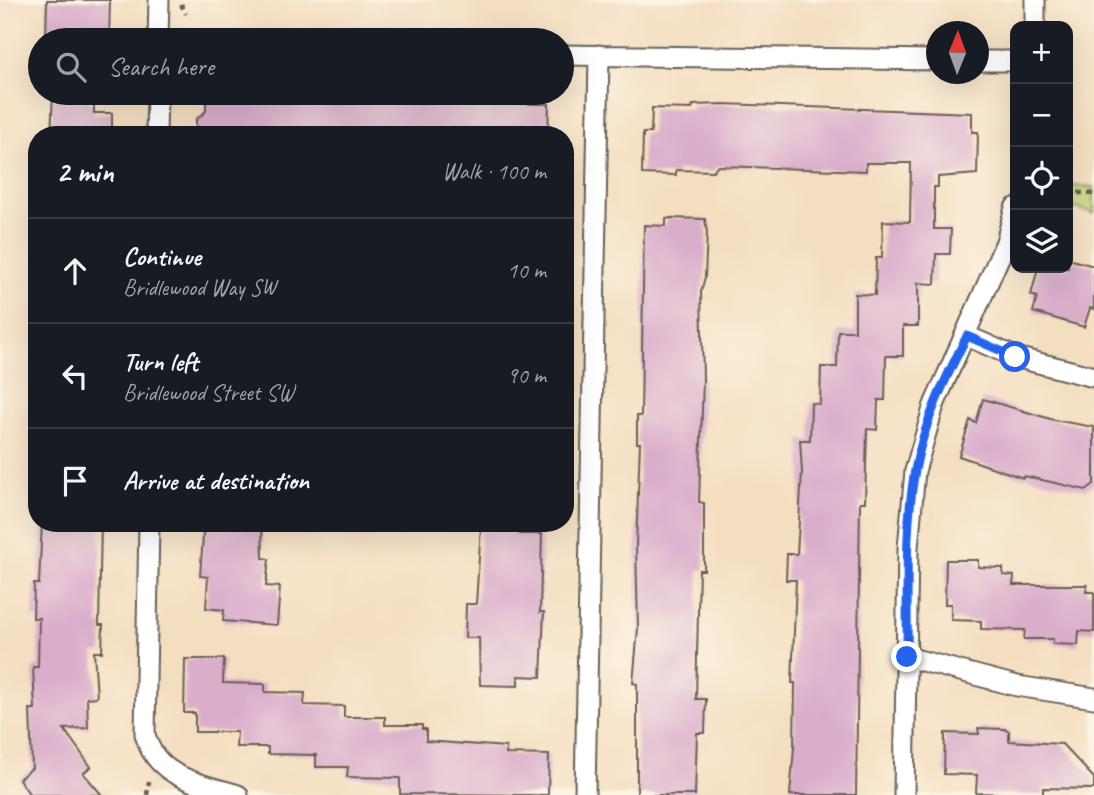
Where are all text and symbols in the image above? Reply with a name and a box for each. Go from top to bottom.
north arrow [926,21,989,84]
map controls [1010,21,1073,273]
button: + [1010,21,1073,84]
search box [28,28,574,105]
icon: search [52,48,90,86]
text: Search here [108,50,214,83]
button: − [1010,84,1073,147]
button: locate [1010,147,1073,210]
text: 2 min [56,153,113,191]
text: Walk · 100 m [442,157,546,186]
button: layers [1010,210,1073,273]
text: Continue [123,240,201,273]
icon: ahead [56,252,94,290]
text: 10 m [507,256,546,285]
text: Bridlewood Way SW [123,273,276,302]
route start [999,341,1030,372]
text: Turn left [123,345,198,378]
icon: left [56,357,94,395]
text: 90 m [507,361,546,390]
text: Bridlewood Street SW [123,378,294,407]
icon: arrive [56,462,94,500]
text: Arrive at destination [123,464,309,497]
route end [891,641,922,672]

